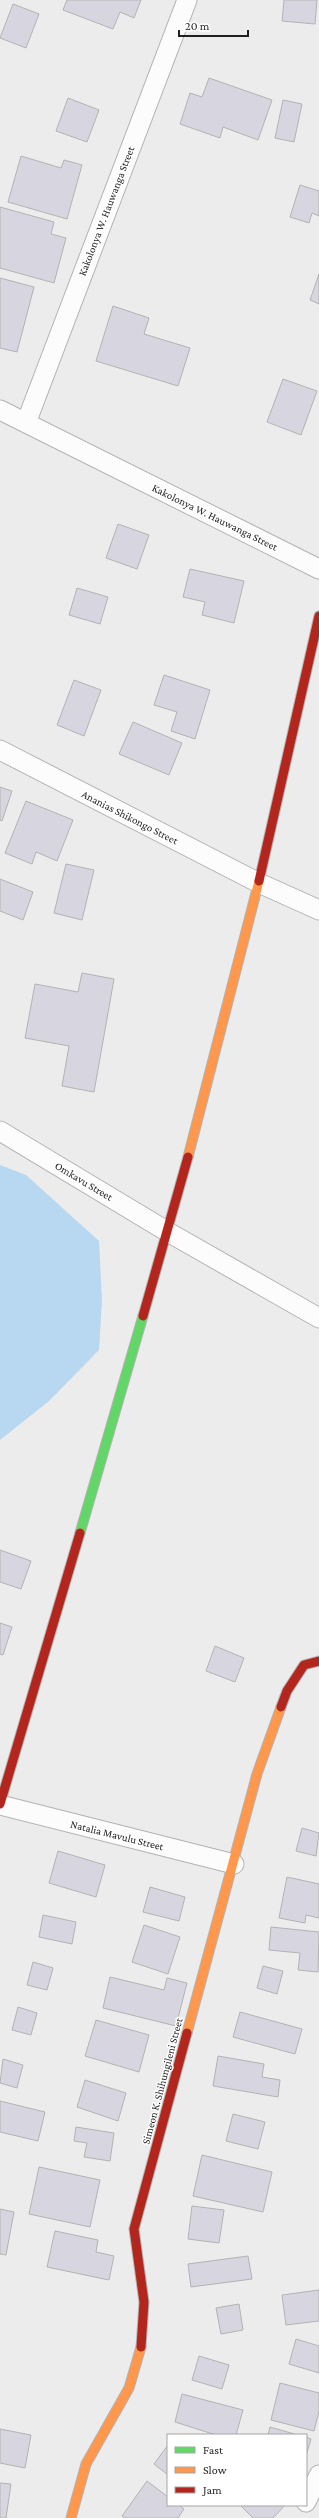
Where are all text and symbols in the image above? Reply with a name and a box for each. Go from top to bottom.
scale bar [179,12,248,38]
text: 20 m [185,19,210,33]
street label: Kakolonya W. Hauwanga Street [76,144,137,278]
street label: Kakolonya W. Hauwanga Street [150,481,280,554]
street label: Ananias Shikongo Street [79,787,181,848]
street label: Omkavu Street [53,1159,115,1203]
street label: Natalia Mavulu Street [69,1818,165,1852]
street label: Simeon K. Shihungileni Street [139,2016,186,2146]
legend [167,2434,307,2506]
text: Fast [203,2443,224,2457]
text: Slow [203,2463,227,2477]
text: Jam [202,2483,222,2497]

